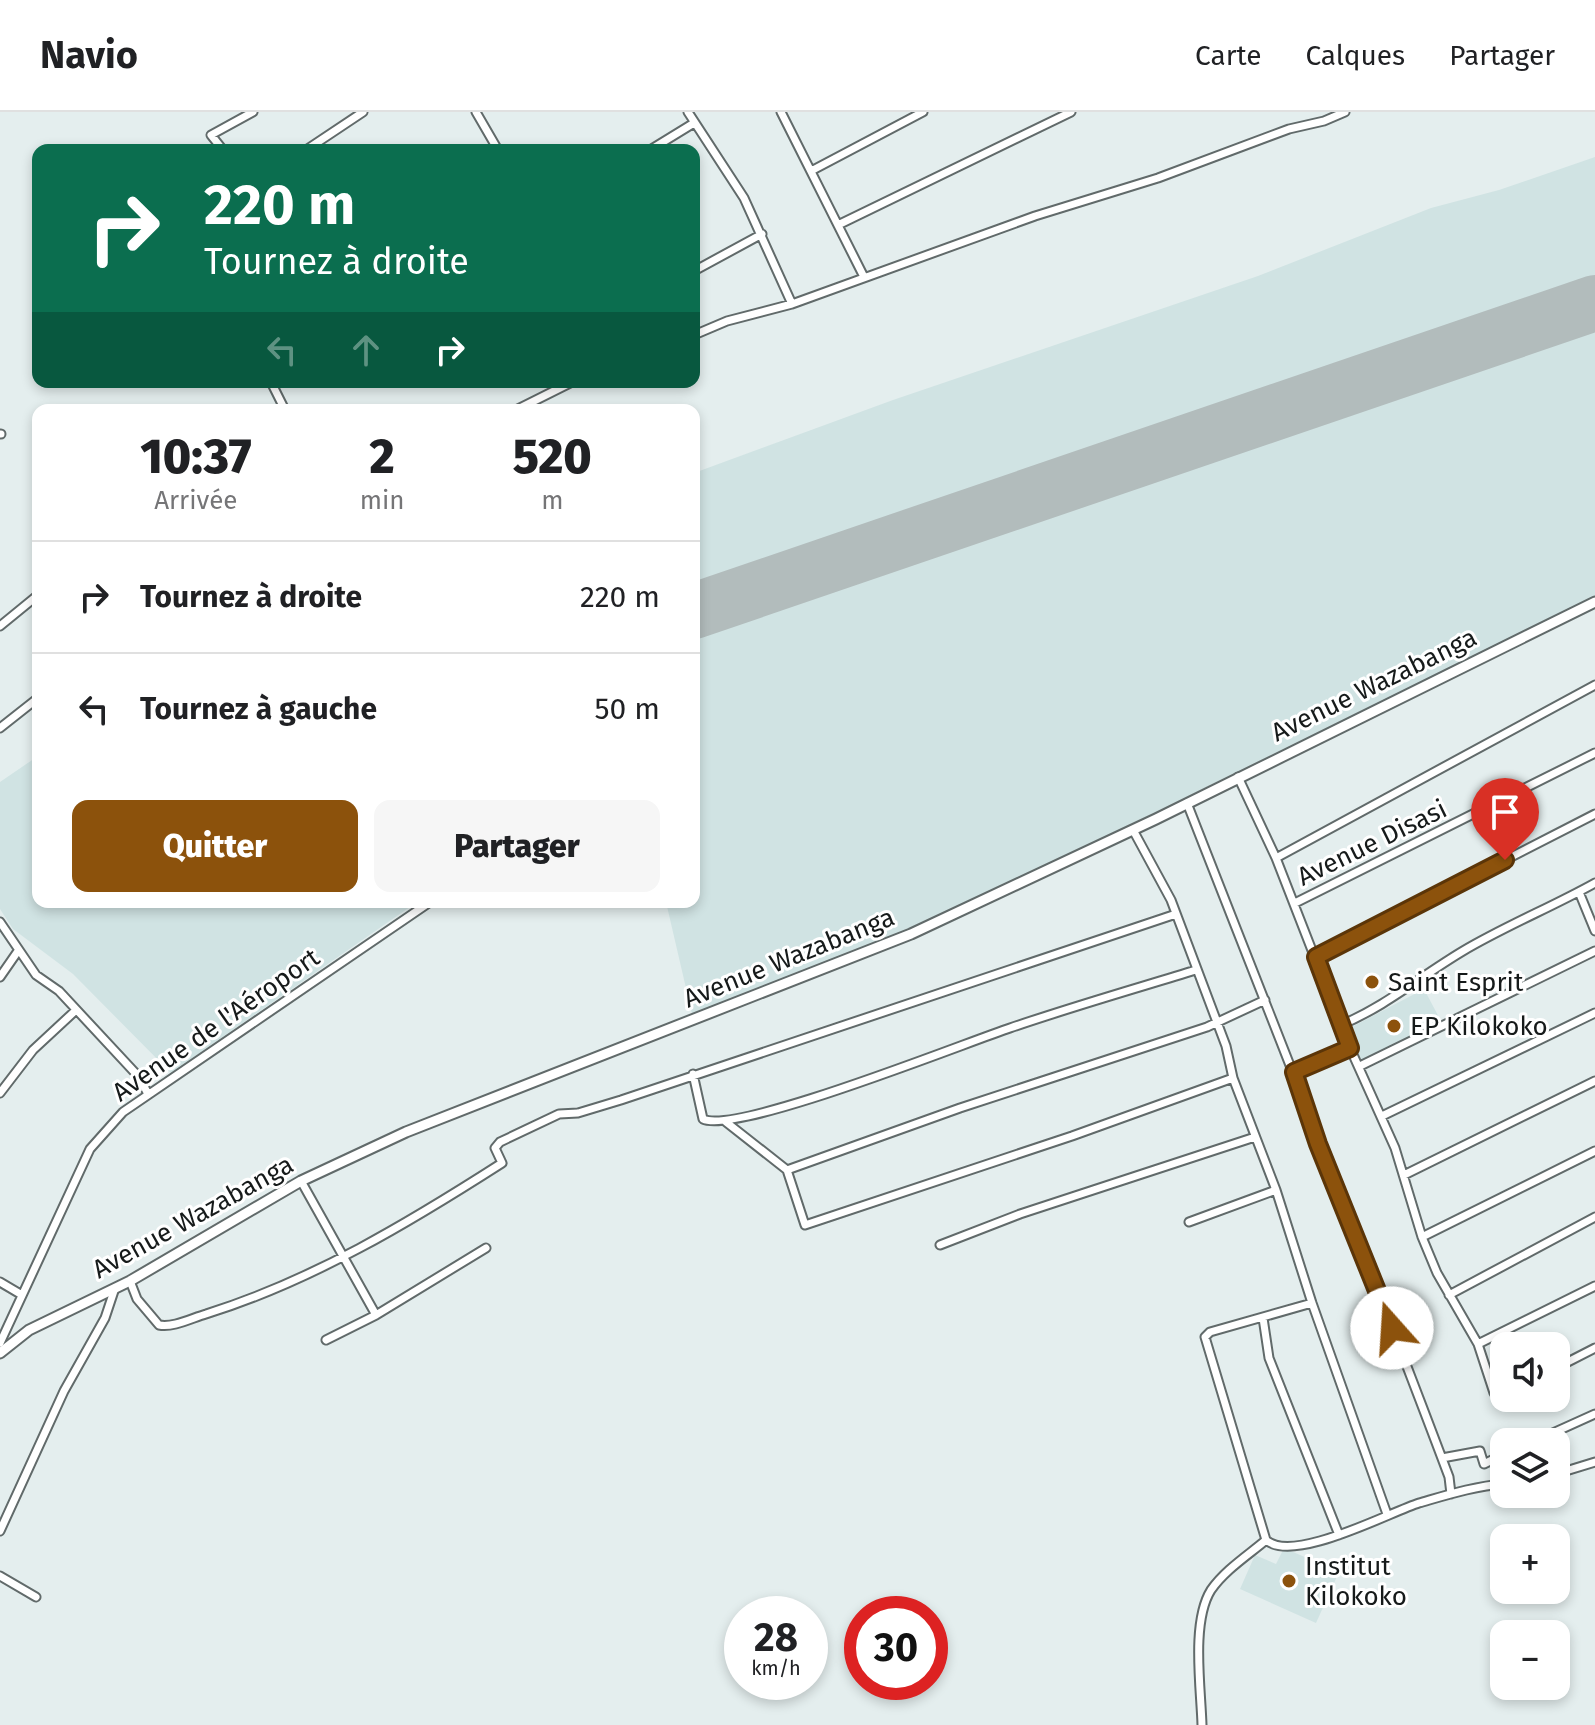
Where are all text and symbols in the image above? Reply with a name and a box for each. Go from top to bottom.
text: Navio [40,32,138,78]
text: Carte [1195,39,1261,72]
text: Calques [1305,39,1405,72]
text: Partager [1449,39,1555,72]
text: 220 m [204,172,355,239]
icon: right [72,176,176,280]
text: Tournez à droite [204,240,469,284]
icon: left [260,328,304,372]
icon: ahead [344,328,388,372]
icon: right [428,328,472,372]
text: 10:37 [140,428,252,486]
text: 2 [370,428,395,486]
text: 520 [513,428,592,486]
text: Arrivée [154,485,238,516]
text: min [360,485,405,516]
text: m [541,485,563,516]
icon: right [72,575,116,619]
text: Tournez à droite [140,579,362,615]
text: 220 m [580,579,660,615]
street label: Avenue Wazabanga [1266,622,1482,748]
icon: left [72,687,116,731]
text: Tournez à gauche [140,691,377,727]
text: 50 m [595,691,660,727]
pin [1471,778,1539,860]
icon: arrive [1483,790,1527,834]
street label: Avenue Disasi [1292,793,1452,893]
button: Quitter [72,800,358,892]
button: Partager [374,800,660,892]
street label: Avenue Wazabanga [679,902,899,1014]
street label: Avenue de l'Aéroport [107,942,326,1108]
place label: Saint Esprit [1388,967,1524,998]
marker: Saint Esprit [1363,973,1381,991]
place label: EP Kilokoko [1410,1011,1548,1042]
marker: EP Kilokoko [1385,1017,1403,1035]
street label: Avenue Wazabanga [87,1149,299,1285]
position arrow [1350,1286,1434,1370]
map controls [1490,1332,1570,1700]
button: sound [1490,1332,1570,1412]
button: layers [1490,1428,1570,1508]
button: + [1490,1524,1570,1604]
place label: Institut Kilokoko [1305,1551,1407,1612]
marker: Institut Kilokoko [1280,1572,1298,1590]
speed limit sign: 30 [844,1596,948,1700]
text: 28 [754,1614,798,1662]
button: − [1490,1620,1570,1700]
text: km/h [751,1656,801,1680]

